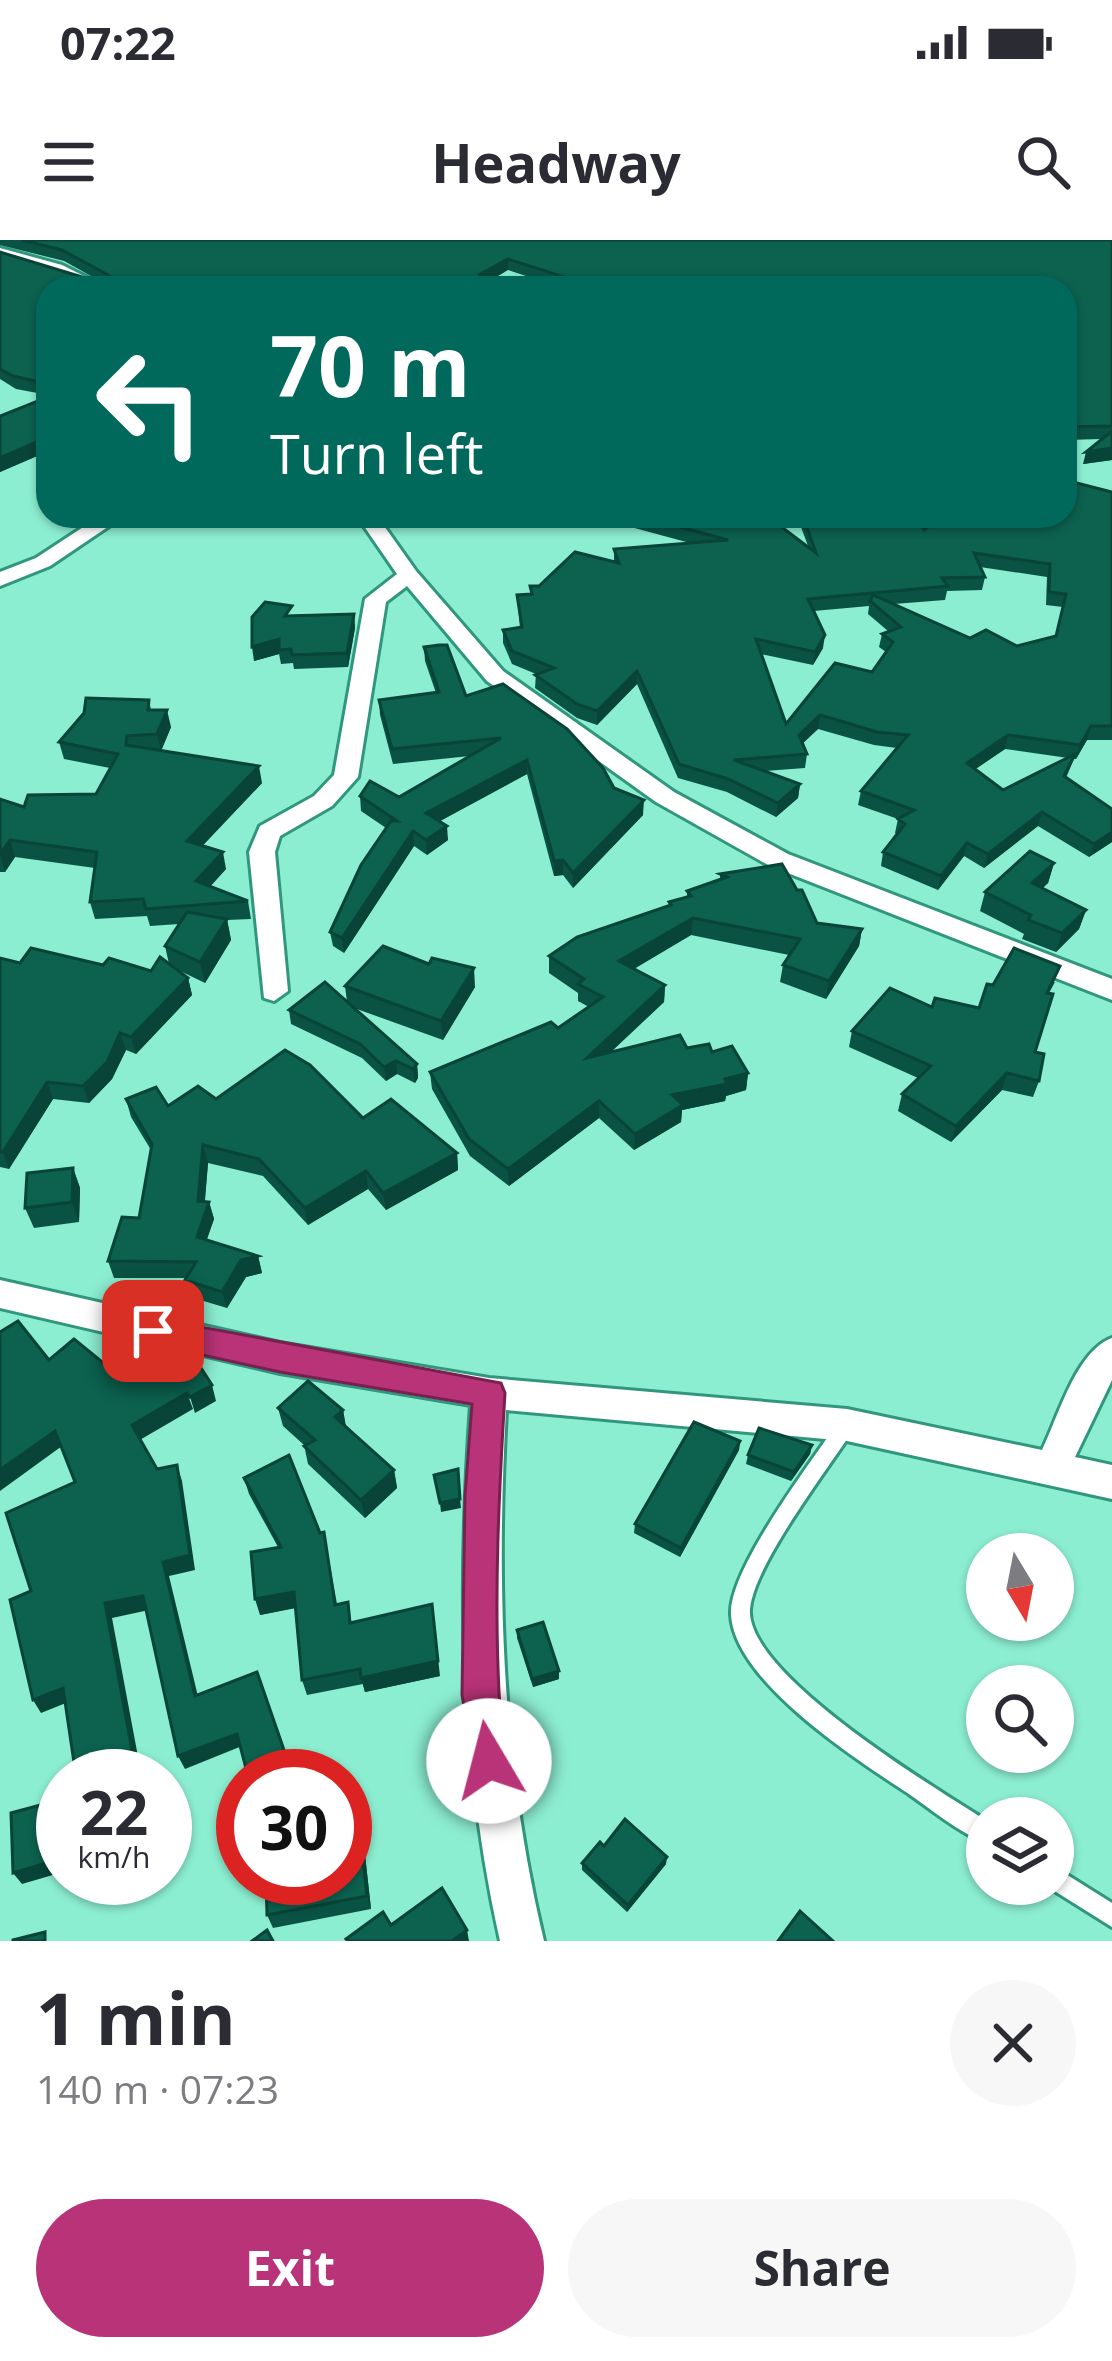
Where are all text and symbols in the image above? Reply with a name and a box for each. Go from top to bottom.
text: 07:22 [60,12,176,73]
text: Headway [431,125,681,199]
icon: menu [36,129,102,195]
icon: search [1010,129,1076,195]
text: 70 m [270,307,470,422]
icon: left [72,324,228,480]
text: Turn left [270,416,483,490]
pin [102,1280,204,1382]
icon: arrive [120,1298,186,1364]
north arrow [966,1533,1074,1641]
map controls [966,1533,1074,1905]
button: search [966,1665,1074,1773]
position arrow [426,1698,552,1824]
speed limit sign: 30 [216,1749,372,1905]
text: 22 [80,1771,148,1853]
button: layers [966,1797,1074,1905]
text: km/h [78,1836,150,1877]
text: 1 min [36,1968,236,2066]
button: close [950,1980,1076,2106]
text: 140 m · 07:23 [36,2062,279,2115]
button: Exit [36,2199,544,2337]
button: Share [568,2199,1076,2337]

